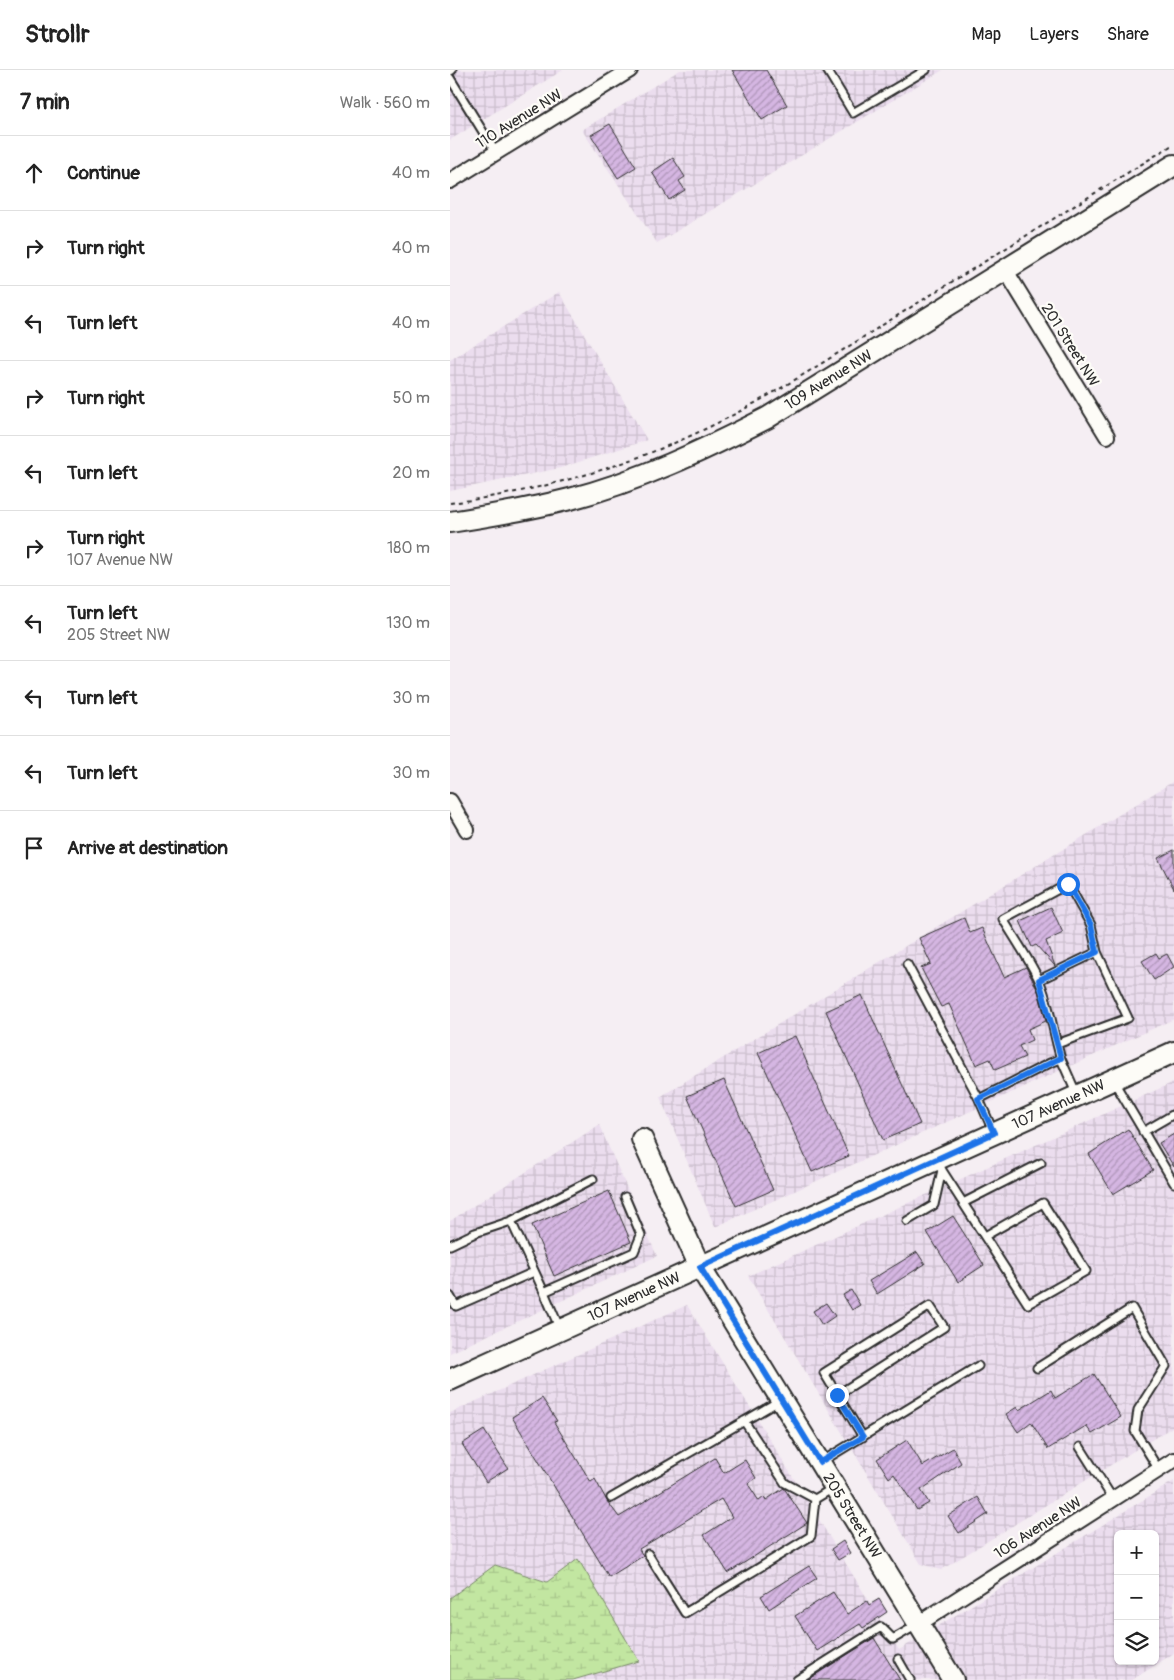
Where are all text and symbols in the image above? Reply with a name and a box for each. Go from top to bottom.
text: Strollr [25,20,90,49]
text: Map [972,23,1001,46]
text: Layers [1029,23,1079,46]
text: Share [1107,23,1149,46]
street label: 110 Avenue NW [473,85,566,153]
text: 7 min [20,89,70,116]
text: Walk · 560 m [340,93,430,113]
icon: ahead [20,159,48,187]
text: Continue [67,161,140,185]
text: 40 m [392,163,430,183]
icon: right [20,234,48,262]
text: Turn right [67,236,145,260]
text: 40 m [392,238,430,258]
street label: 201 Street NW [1037,300,1103,390]
icon: left [20,309,48,337]
text: Turn left [67,311,137,335]
text: 40 m [392,313,430,333]
street label: 109 Avenue NW [781,345,876,414]
icon: right [20,384,48,412]
text: Turn right [67,386,145,410]
text: 50 m [393,388,430,408]
icon: left [20,459,48,487]
text: Turn left [67,461,137,485]
text: 20 m [392,463,430,483]
text: Turn right [67,526,145,550]
icon: right [20,534,48,562]
text: 180 m [387,538,430,558]
text: 107 Avenue NW [67,550,173,570]
text: Turn left [67,601,137,625]
icon: left [20,609,48,637]
text: 130 m [386,613,430,633]
text: 205 Street NW [67,625,170,645]
icon: left [20,684,48,712]
text: Turn left [67,686,137,710]
text: 30 m [392,688,430,708]
icon: left [20,759,48,787]
text: Turn left [67,761,137,785]
text: 30 m [392,763,430,783]
icon: arrive [20,834,48,862]
text: Arrive at destination [67,836,228,860]
route start [1057,873,1080,896]
street label: 107 Avenue NW [1009,1075,1108,1134]
street label: 107 Avenue NW [585,1267,684,1326]
route end [826,1384,849,1407]
street label: 205 Street NW [819,1469,886,1562]
street label: 106 Avenue NW [991,1493,1085,1563]
map controls [1114,1530,1159,1665]
button: + [1114,1530,1159,1575]
button: − [1114,1575,1159,1620]
button: layers [1114,1620,1159,1665]

